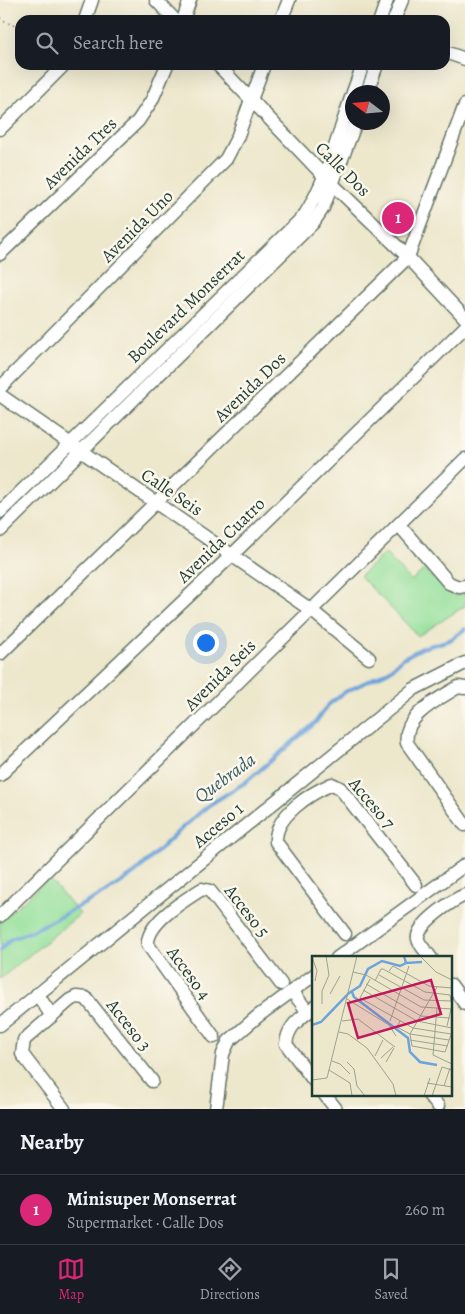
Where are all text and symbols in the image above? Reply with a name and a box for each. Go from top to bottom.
search box [15,15,450,70]
icon: search [33,29,61,57]
text: Search here [73,30,163,56]
north arrow [345,85,390,130]
street label: Avenida Tres [37,112,122,195]
street label: Calle Dos [310,136,376,202]
street label: Avenida Uno [95,185,178,268]
pin: 1 [382,199,414,237]
street label: Boulevard Monserrat [122,244,250,368]
street label: Avenida Dos [208,347,291,428]
street label: Calle Seis [136,463,208,521]
street label: Avenida Cuatro [171,492,270,589]
your location [193,630,219,656]
street label: Avenida Seis [178,634,261,717]
water label: Quebrada [189,747,261,809]
street label: Acceso 7 [343,771,401,834]
street label: Acceso 1 [187,797,248,854]
street label: Acceso 5 [218,879,275,942]
street label: Acceso 4 [161,940,217,1005]
inset map [312,956,452,1096]
street label: Acceso 3 [100,993,157,1056]
text: Nearby [20,1128,83,1156]
text: Minisuper Monserrat [67,1186,236,1212]
text: 1 [33,1199,39,1221]
text: 260 m [405,1199,445,1221]
text: Supermarket · Calle Dos [67,1212,224,1234]
tab: Map [57,1255,85,1304]
tab: Directions [200,1255,260,1304]
tab: Saved [375,1255,408,1304]

